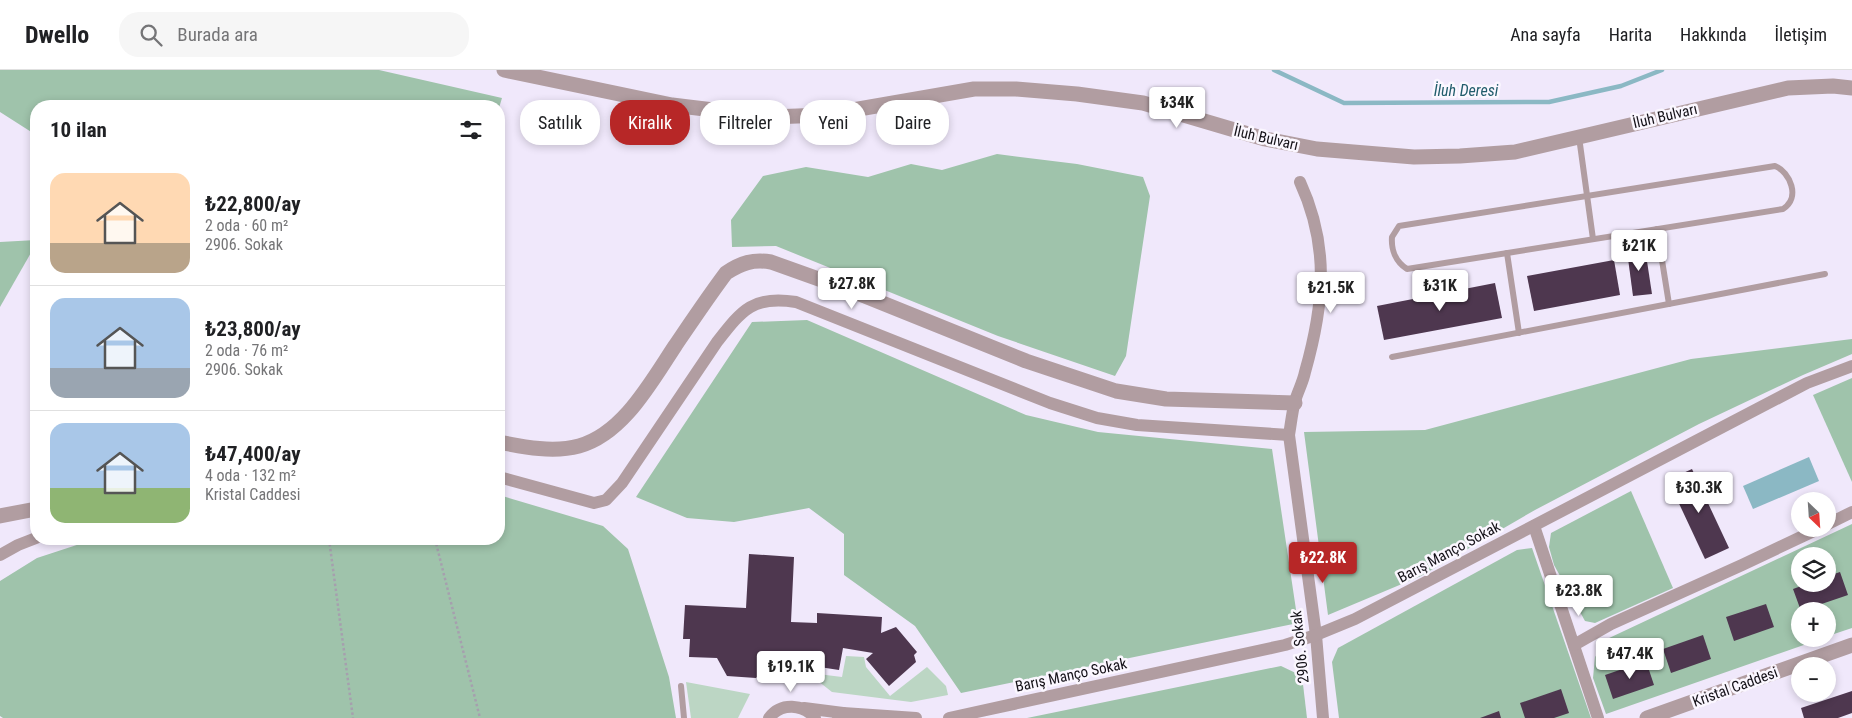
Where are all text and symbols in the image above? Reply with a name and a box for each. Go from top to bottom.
search box [119,12,469,57]
text: Dwello [25,21,89,49]
icon: search [137,21,165,49]
text: Burada ara [177,23,258,46]
text: Ana sayfa [1510,24,1581,45]
text: Harita [1609,24,1652,45]
text: Hakkında [1680,24,1747,45]
text: İletişim [1775,24,1827,45]
water label: İluh Deresi [1434,81,1499,100]
pin: ₺34K [1147,87,1207,129]
text: ₺34K [1160,93,1194,112]
chip: Satılık [520,100,600,145]
chip: Kiralık [610,100,690,145]
chip: Filtreler [700,100,790,145]
chip: Yeni [800,100,866,145]
chip: Daire [876,100,949,145]
street label: İluh Bulvarı [1631,100,1699,132]
icon: filters [457,116,485,144]
text: 10 ilan [50,118,107,142]
street label: İluh Bulvarı [1232,122,1300,154]
text: ₺22,800/ay [205,192,301,216]
icon: home [90,193,150,253]
text: 2 oda · 60 m² [205,216,288,235]
pin: ₺21K [1609,230,1669,272]
text: 2906. Sokak [205,235,283,254]
text: ₺21K [1622,236,1656,255]
pin: ₺27.8K [811,268,893,310]
pin: ₺31K [1410,270,1470,312]
pin: ₺21.5K [1290,272,1372,314]
text: ₺27.8K [829,274,875,293]
text: ₺31K [1423,276,1457,295]
text: ₺21.5K [1308,278,1354,297]
text: ₺23,800/ay [205,317,301,341]
icon: home [90,318,150,378]
text: 2 oda · 76 m² [205,341,288,360]
text: 2906. Sokak [205,360,283,379]
text: ₺47,400/ay [205,442,301,466]
icon: home [90,443,150,503]
text: 4 oda · 132 m² [205,466,296,485]
pin: ₺30.3K [1658,472,1740,514]
text: ₺30.3K [1676,478,1722,497]
text: Kristal Caddesi [205,485,300,504]
north arrow [1791,492,1836,538]
map controls [1791,492,1836,702]
street label: Barış Manço Sokak [1395,517,1504,587]
pin: ₺22.8K [1282,542,1364,584]
button: layers [1791,547,1836,592]
text: ₺22.8K [1300,548,1346,567]
pin: ₺23.8K [1538,574,1620,617]
text: ₺23.8K [1556,581,1602,600]
button: + [1791,602,1836,647]
street label: 2906. Sokak [1287,610,1313,684]
pin: ₺47.4K [1589,638,1671,680]
text: ₺47.4K [1607,644,1653,663]
pin: ₺19.1K [750,650,832,693]
street label: Barış Manço Sokak [1014,654,1129,696]
text: ₺19.1K [768,657,814,676]
button: − [1791,657,1836,702]
street label: Kristal Caddesi [1690,663,1780,711]

